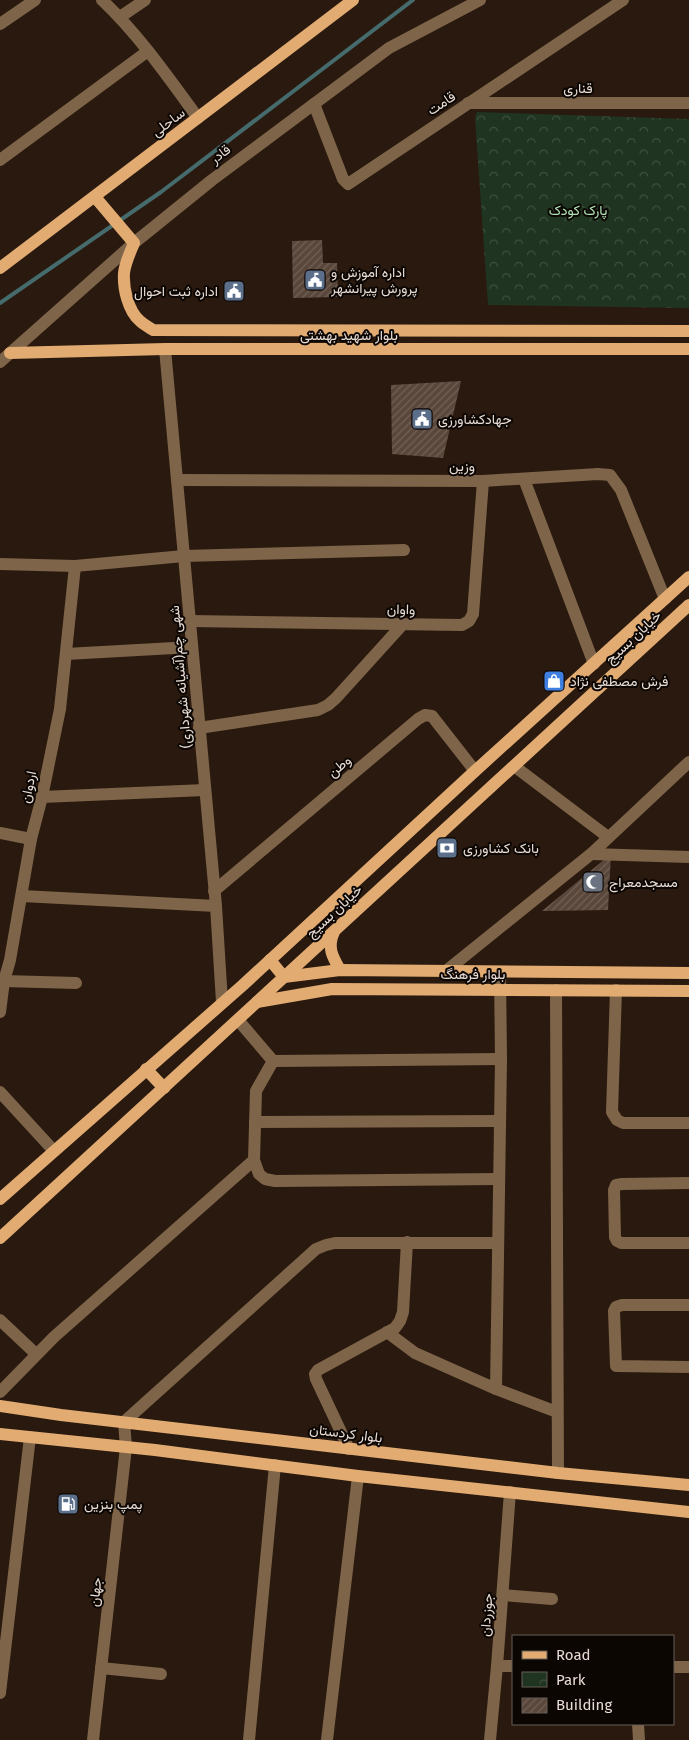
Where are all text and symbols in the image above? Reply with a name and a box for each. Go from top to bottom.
street label: قناری [563,80,593,97]
street label: قامت [424,88,459,119]
street label: ساحلی [148,104,188,141]
street label: قادر [206,141,234,168]
park label: پارک کودک [549,202,607,220]
place label: اداره آموزش و پرورش پیرانشهر [330,264,418,298]
public building icon: اداره آموزش و پرورش پیرانشهر [303,268,327,292]
public building icon: اداره ثبت احوال [222,279,246,303]
place label: اداره ثبت احوال [134,283,218,301]
street label: بلوار شهید بهشتی [300,327,398,344]
public building icon: جهادکشاورزی [410,407,434,431]
place label: جهادکشاورزی [438,411,512,428]
street label: وزین [449,458,475,475]
street label: واوان [387,601,415,618]
street label: شهی چم(آشیانه شهرداری) [166,605,196,749]
street label: خیابان بسیج [602,607,666,669]
shop icon: فرش مصطفی نژاد [542,669,566,693]
place label: فرش مصطفی نژاد [570,673,668,690]
street label: وطن [324,752,355,781]
street label: اردوان [17,769,40,805]
bank icon: بانک کشاورزی [435,836,459,860]
place label: بانک کشاورزی [463,840,539,857]
mosque icon: مسجدمعراج [581,870,605,894]
place label: مسجدمعراج [609,874,678,893]
street label: خیابان بسیج [303,881,367,943]
street label: بلوار فرهنگ [441,966,505,983]
street label: بلوار کردستان [309,1421,383,1446]
fuel station icon: پمپ بنزین [56,1492,80,1516]
place label: پمپ بنزین [84,1496,142,1514]
street label: جهان [86,1576,105,1608]
street label: جوزردان [477,1593,496,1637]
legend [512,1635,674,1725]
text: Road [556,1646,591,1664]
text: Park [556,1671,586,1689]
text: Building [556,1696,612,1714]

